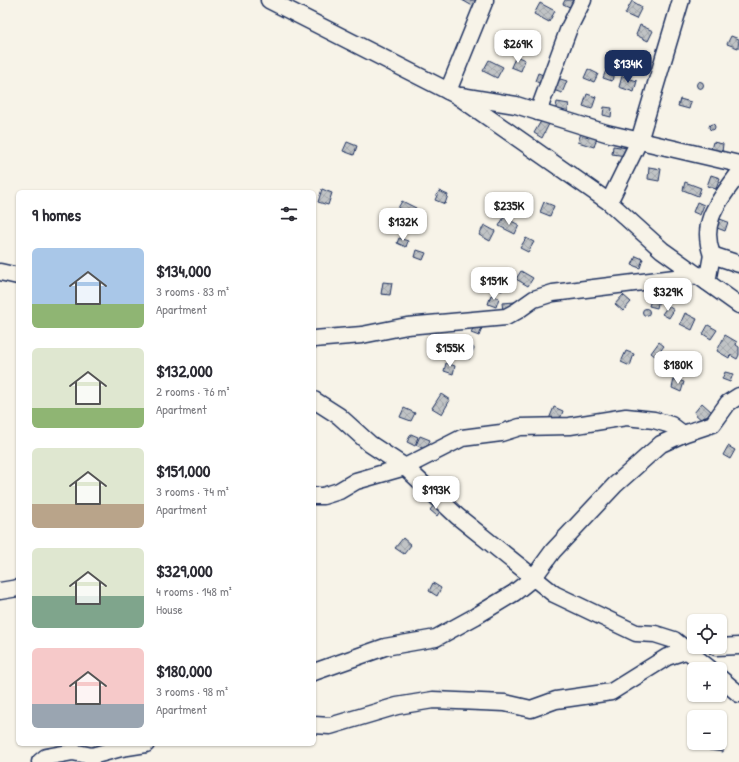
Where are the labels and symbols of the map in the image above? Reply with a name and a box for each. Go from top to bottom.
pin: $269K [490,30,546,64]
pin: $134K [600,50,656,84]
pin: $235K [481,192,537,226]
pin: $132K [375,208,431,242]
pin: $151K [466,267,522,301]
pin: $329K [640,278,696,312]
pin: $155K [422,334,478,368]
pin: $180K [650,351,706,385]
pin: $193K [408,476,464,510]

